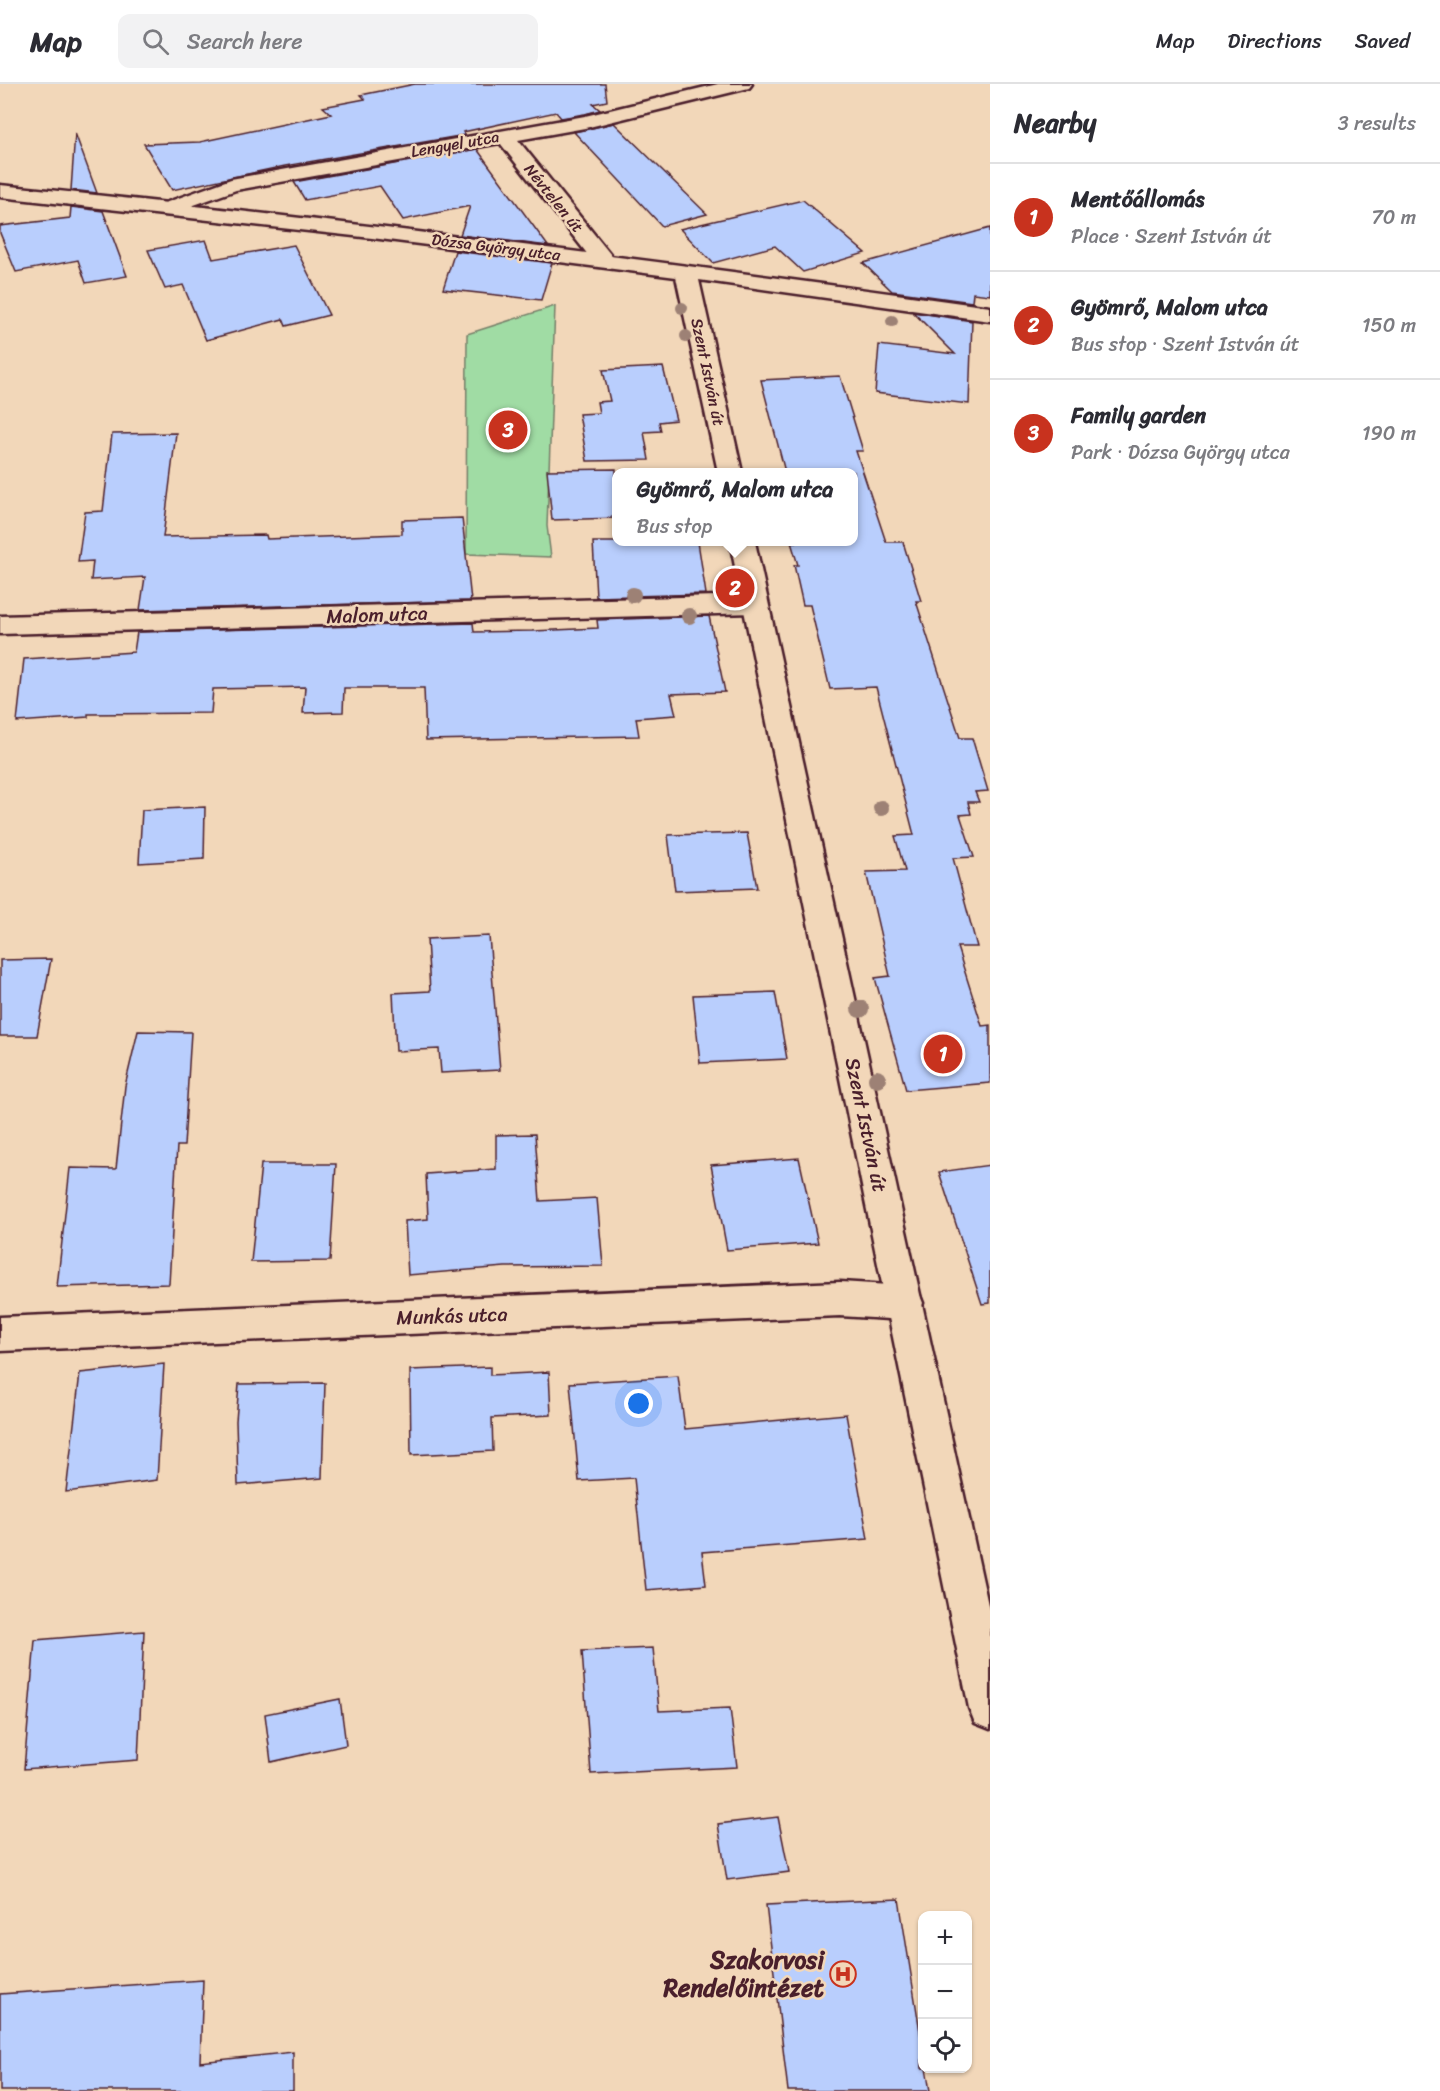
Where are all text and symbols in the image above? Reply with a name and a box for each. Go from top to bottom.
search box [118,14,538,68]
text: Map [30,17,82,66]
text: Search here [187,22,303,61]
text: Map [1156,22,1194,60]
text: Directions [1227,22,1322,60]
text: Saved [1355,22,1410,60]
icon: search [139,25,172,58]
text: Nearby [1014,100,1096,146]
text: 3 results [1338,106,1416,141]
street label: Lengyel utca [409,122,501,166]
street label: Névtelen út [517,157,591,239]
text: Mentőállomás [1071,180,1205,219]
text: 1 [1029,200,1038,235]
text: 70 m [1371,200,1416,235]
text: Place · Szent István út [1071,219,1272,254]
street label: Dózsa György utca [430,225,563,269]
text: Gyömrő, Malom utca [1071,288,1268,327]
text: 2 [1028,308,1039,343]
text: 150 m [1362,308,1416,343]
street label: Szent István út [682,315,734,429]
text: Bus stop · Szent István út [1071,327,1300,362]
text: Family garden [1071,396,1206,435]
pin: 3 [488,408,528,452]
text: 3 [1028,416,1039,451]
text: 190 m [1362,416,1416,451]
text: Park · Dózsa György utca [1071,435,1290,470]
popup [612,468,858,546]
text: Gyömrő, Malom utca [637,470,833,509]
text: Bus stop [637,509,712,544]
pin: 2 [716,566,754,610]
street label: Malom utca [326,596,428,634]
pin: 1 [924,1032,962,1076]
street label: Szent István út [835,1054,897,1196]
street label: Munkás utca [396,1297,508,1335]
your location [624,1389,653,1418]
map controls [918,1911,972,2073]
button: + [918,1911,972,1965]
place label: Szakorvosi Rendelőintézet [663,1939,825,2009]
hospital icon: Szakorvosi Rendelőintézet [828,1959,858,1989]
button: − [918,1965,972,2019]
button: locate [918,2019,972,2073]

